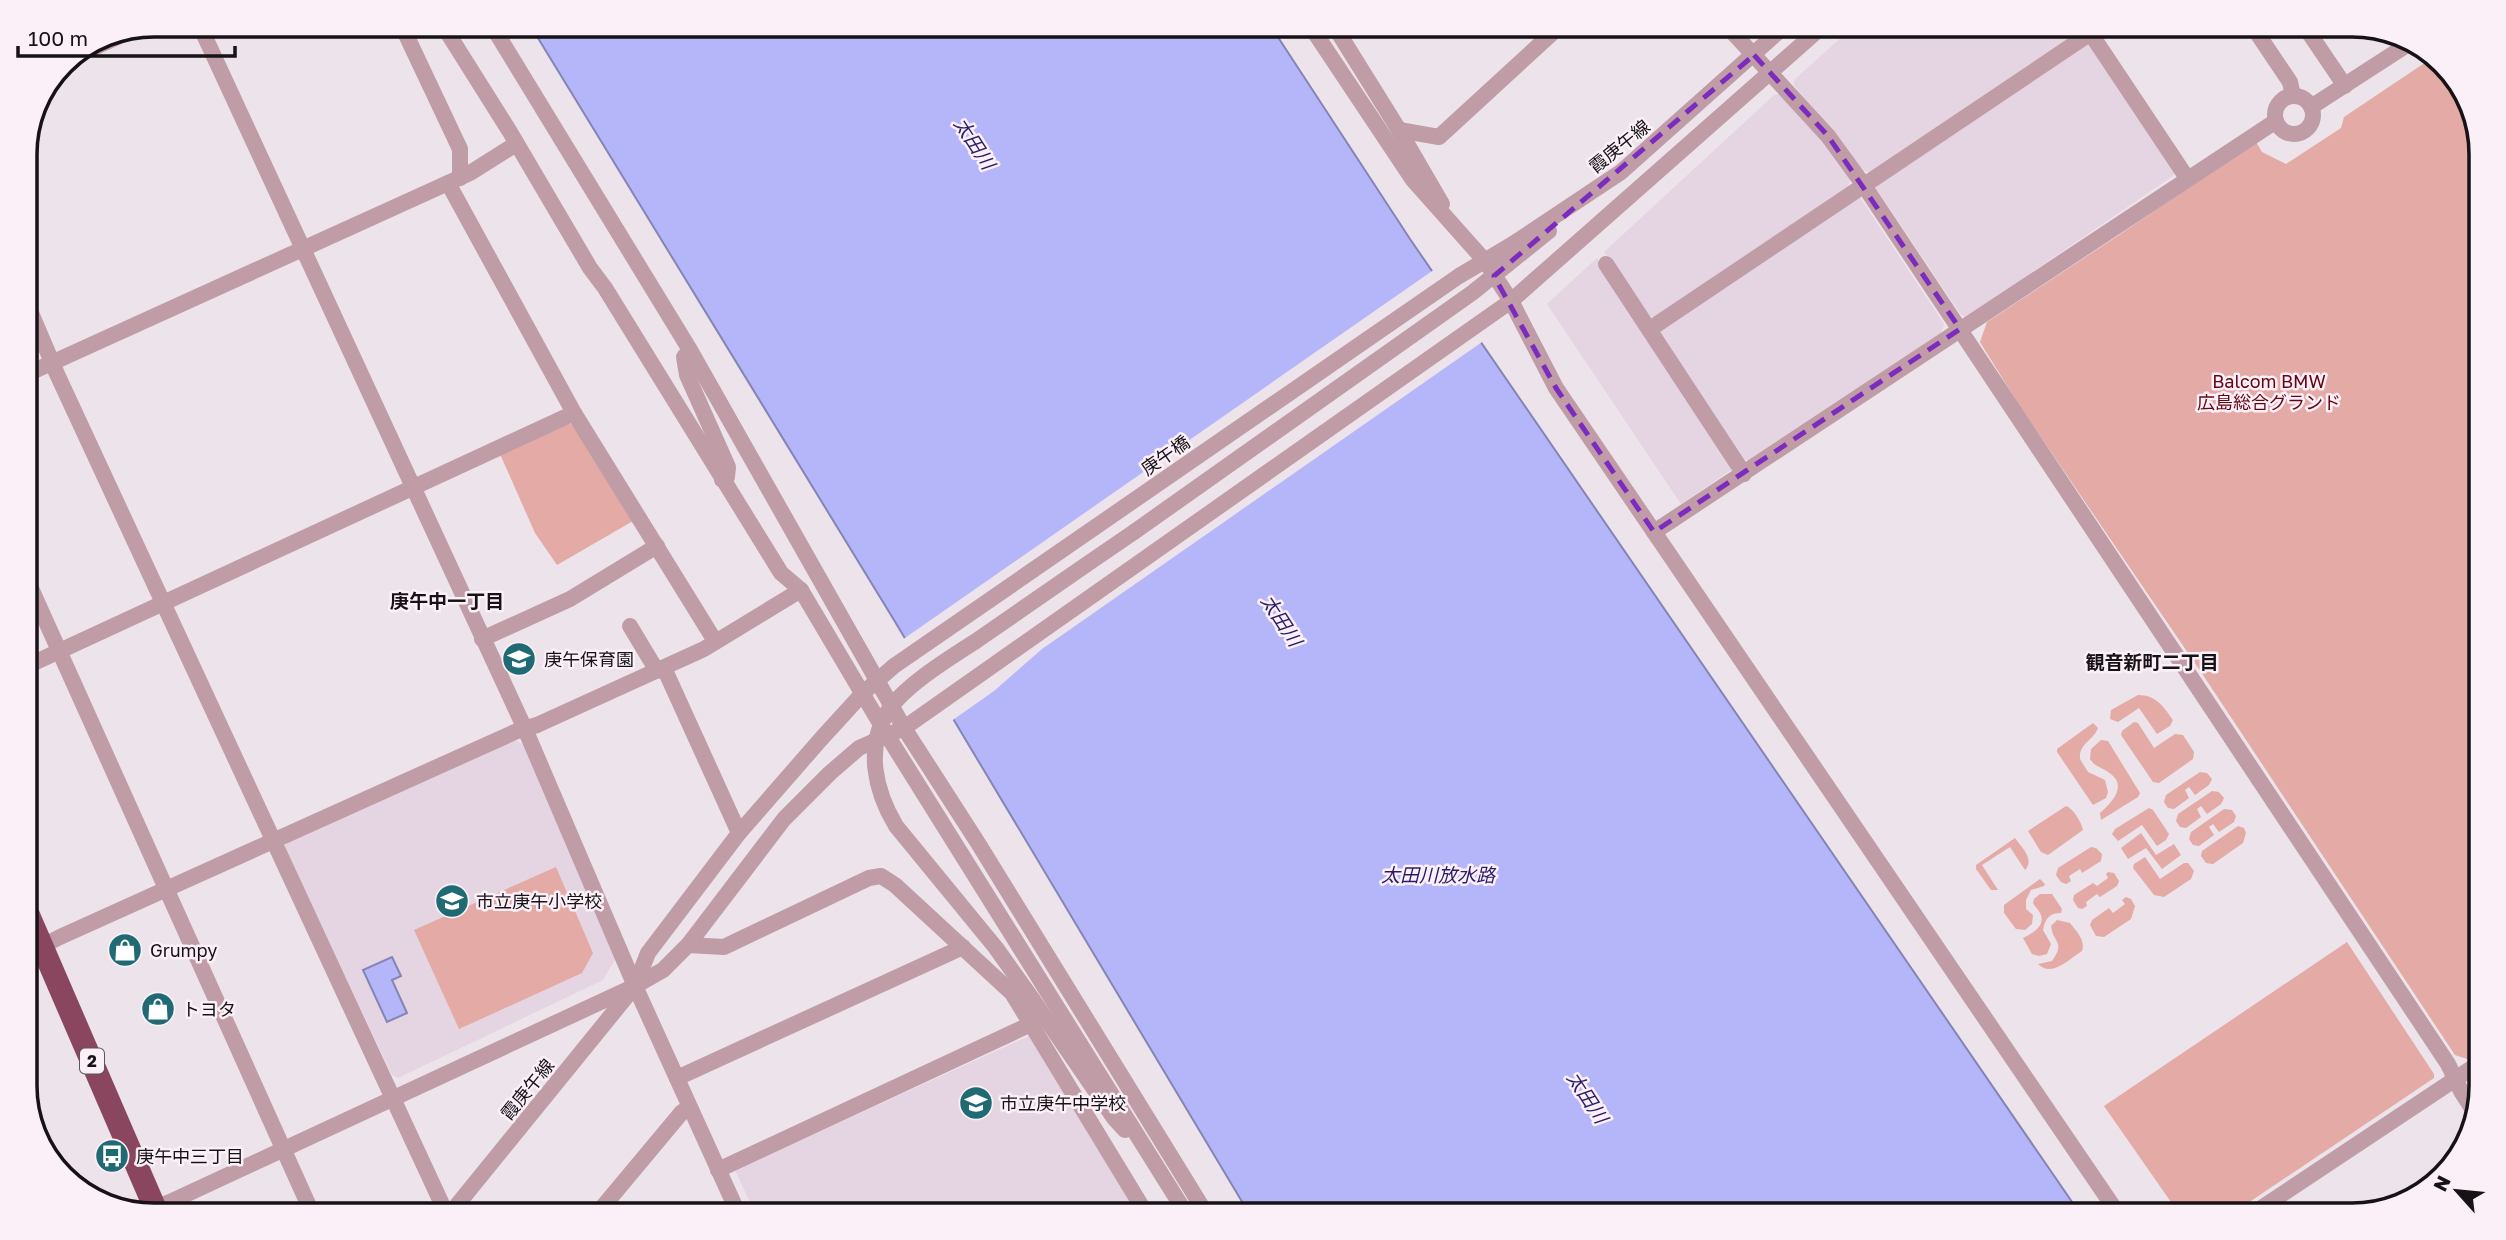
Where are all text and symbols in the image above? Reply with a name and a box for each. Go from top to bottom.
scale bar [18,14,234,58]
text: 100 m [28,25,88,51]
water label: 太田川 [950,113,1001,175]
street label: 霞庚午線 [1584,115,1654,177]
park label: Balcom BMW 広島総合グランド [2197,370,2341,413]
street label: 庚午橋 [1137,431,1193,479]
district label: 庚午中一丁目 [390,589,504,612]
water label: 太田川 [1257,590,1308,652]
school or university icon: 庚午保育園 [500,640,538,678]
place label: 庚午保育園 [544,648,634,670]
district label: 観音新町二丁目 [2085,650,2219,673]
water label: 太田川放水路 [1381,863,1497,886]
school or university icon: 市立庚午小学校 [433,882,471,920]
place label: 市立庚午小学校 [476,890,602,912]
shop icon: Grumpy [106,931,144,969]
place label: Grumpy [150,939,217,961]
shop icon: トヨタ [139,990,177,1028]
place label: トヨタ [182,998,236,1020]
road number: 2 [80,1049,104,1074]
street label: 霞庚午線 [496,1054,558,1124]
water label: 太田川 [1563,1067,1614,1129]
school or university icon: 市立庚午中学校 [957,1084,995,1122]
place label: 市立庚午中学校 [1000,1092,1126,1114]
bus stop icon: 庚午中三丁目 [93,1137,131,1175]
place label: 庚午中三丁目 [136,1145,244,1167]
north arrow [2422,1156,2492,1226]
text: N [2428,1171,2455,1195]

